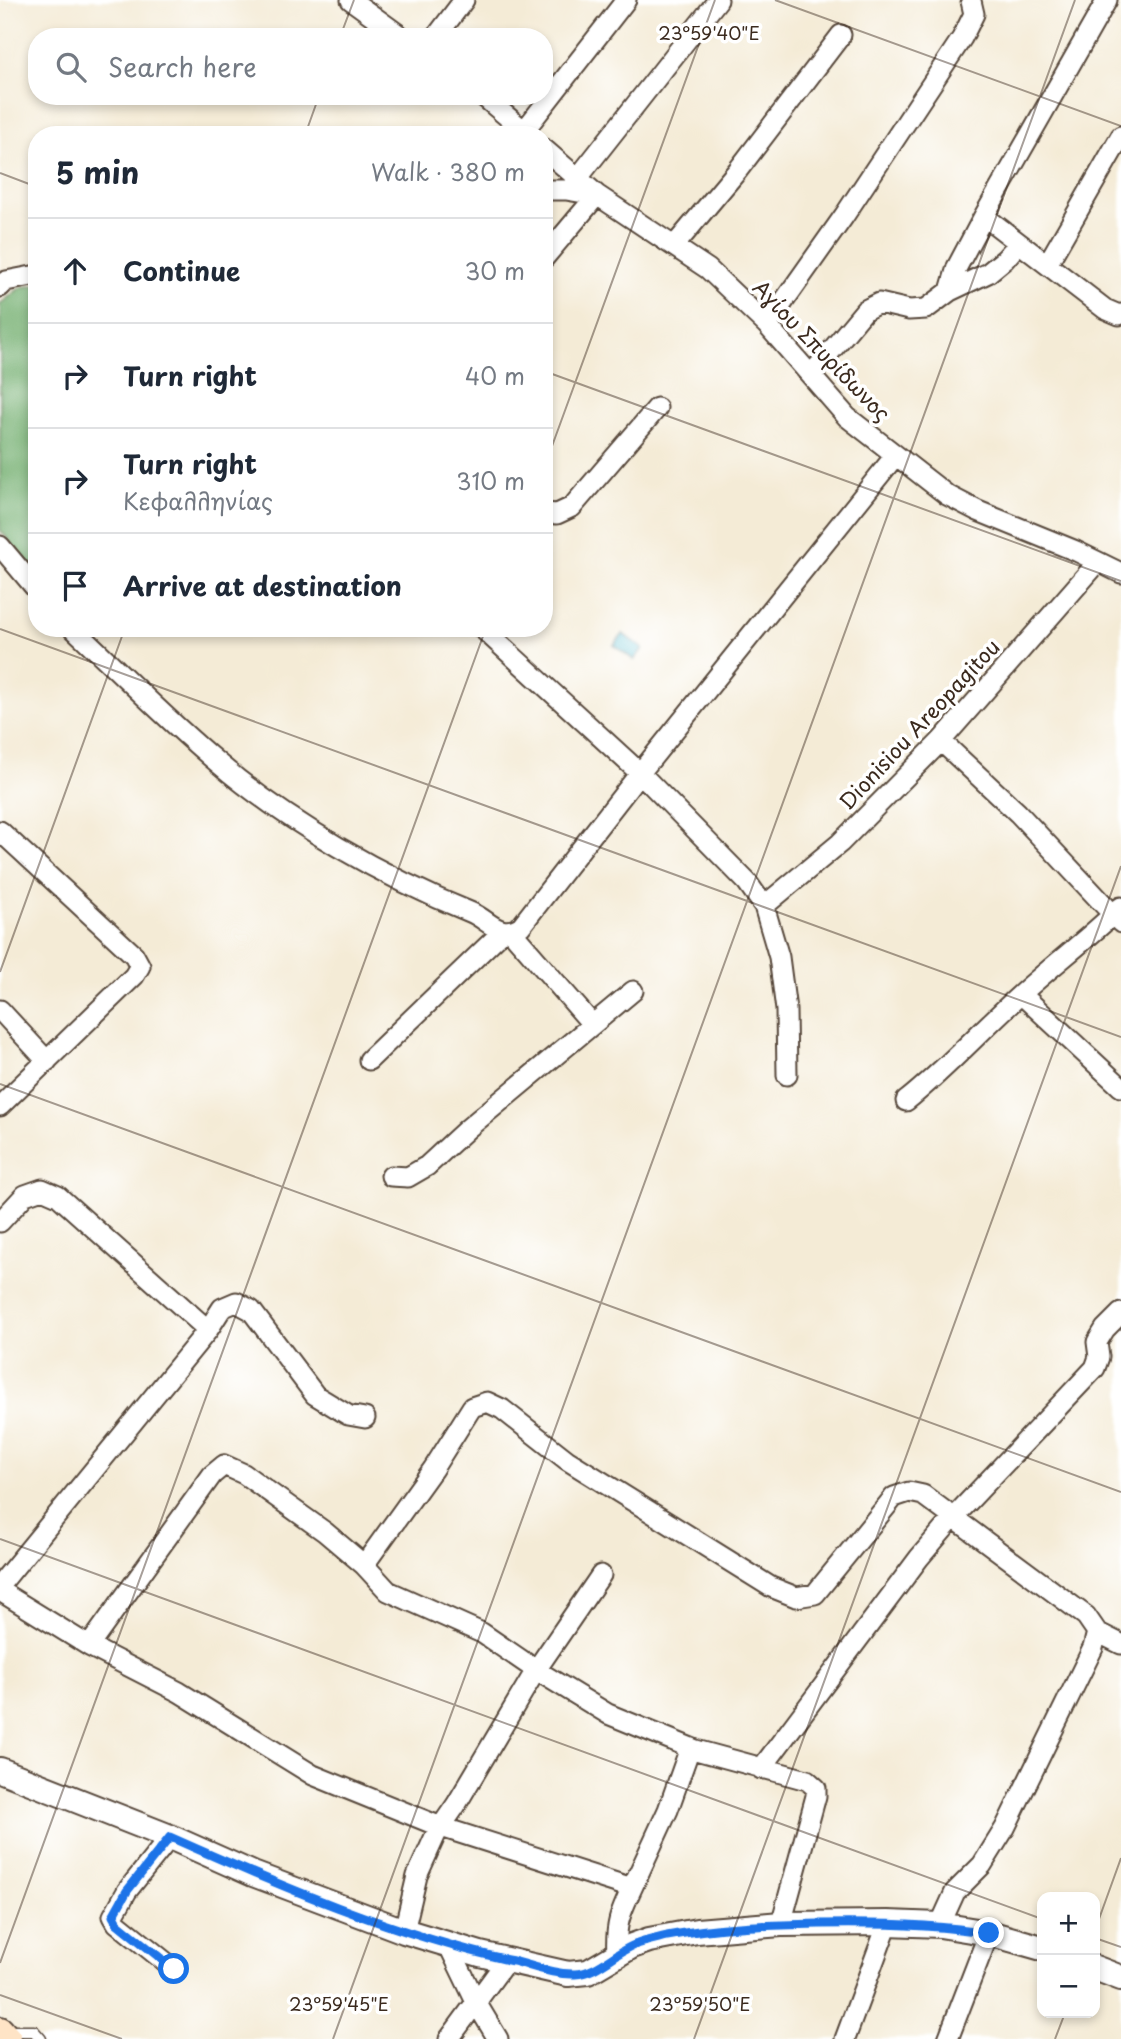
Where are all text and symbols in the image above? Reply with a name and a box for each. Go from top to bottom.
text: 23°59'40"E [658,19,760,46]
search box [28,28,553,105]
text: Search here [108,47,257,86]
icon: search [52,48,90,86]
text: 5 min [56,149,139,194]
text: Walk · 380 m [371,154,525,189]
text: Continue [123,251,240,290]
icon: ahead [56,252,94,290]
text: 30 m [464,253,525,288]
street label: Αγίου Σπυρίδωνος [746,272,899,428]
text: Turn right [123,356,257,395]
icon: right [56,357,94,395]
text: 40 m [465,358,525,393]
text: Turn right [123,444,257,483]
icon: right [56,462,94,500]
text: 310 m [456,463,525,498]
text: Κεφαλληνίας [123,483,273,518]
text: Arrive at destination [123,566,402,605]
icon: arrive [56,567,94,605]
street label: Dionisiou Areopagitou [831,631,1006,816]
map controls [1037,1892,1100,2018]
button: + [1037,1892,1100,1955]
route end [973,1917,1004,1948]
route start [158,1953,189,1984]
button: − [1037,1955,1100,2018]
text: 23°59'45"E [289,1990,389,2017]
text: 23°59'50"E [649,1990,751,2017]

